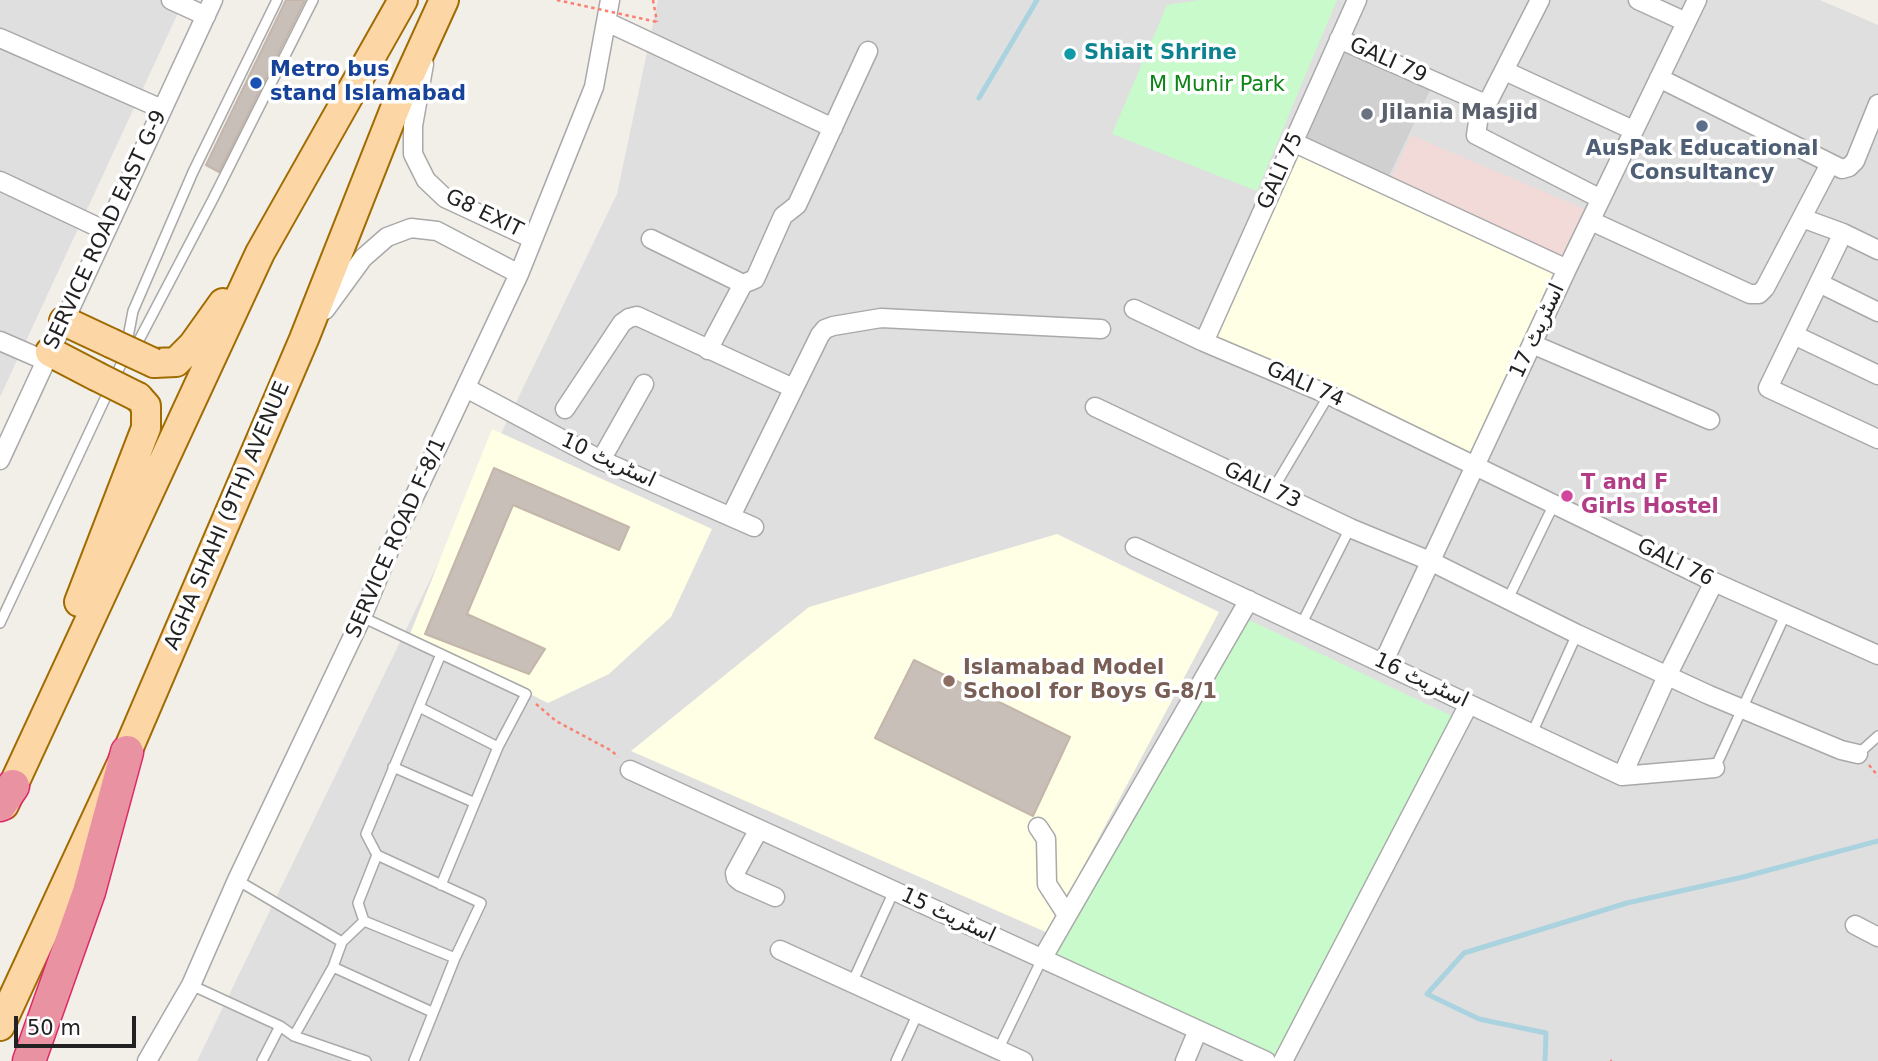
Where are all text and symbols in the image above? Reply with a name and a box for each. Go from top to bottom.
street label: GALI 79 [1345,33,1431,89]
place label: Shiait Shrine [1084,41,1237,67]
marker: Shiait Shrine [1062,46,1078,62]
place label: Metro bus stand Islamabad [270,58,466,108]
park label: M Munir Park [1149,73,1285,99]
marker: Metro bus stand Islamabad [248,75,264,91]
place label: Jilania Masjid [1381,101,1538,127]
street label: SERVICE ROAD EAST G-9 [39,106,173,354]
marker: Jilania Masjid [1359,106,1375,122]
marker: AusPak Educational Consultancy [1694,118,1710,134]
street label: GALI 75 [1253,128,1309,214]
place label: AusPak Educational Consultancy [1586,137,1818,187]
street label: G8 EXIT [441,184,527,244]
street label: اسٹریٹ 17 [1505,280,1571,382]
street label: GALI 74 [1262,357,1348,413]
street label: AGHA SHAHI (9TH) AVENUE [160,378,296,654]
street label: اسٹریٹ 10 [557,428,659,494]
street label: SERVICE ROAD F-8/1 [341,434,453,642]
street label: GALI 73 [1220,457,1304,515]
place label: T and F Girls Hostel [1581,471,1719,521]
marker: T and F Girls Hostel [1559,488,1575,504]
street label: GALI 76 [1633,534,1717,592]
street label: اسٹریٹ 16 [1370,648,1472,714]
place label: Islamabad Model School for Boys G-8/1 [963,656,1217,706]
marker: Islamabad Model School for Boys G-8/1 [941,673,957,689]
street label: اسٹریٹ 15 [897,883,999,949]
scale bar [18,1002,140,1046]
text: 50 m [27,1016,81,1040]

